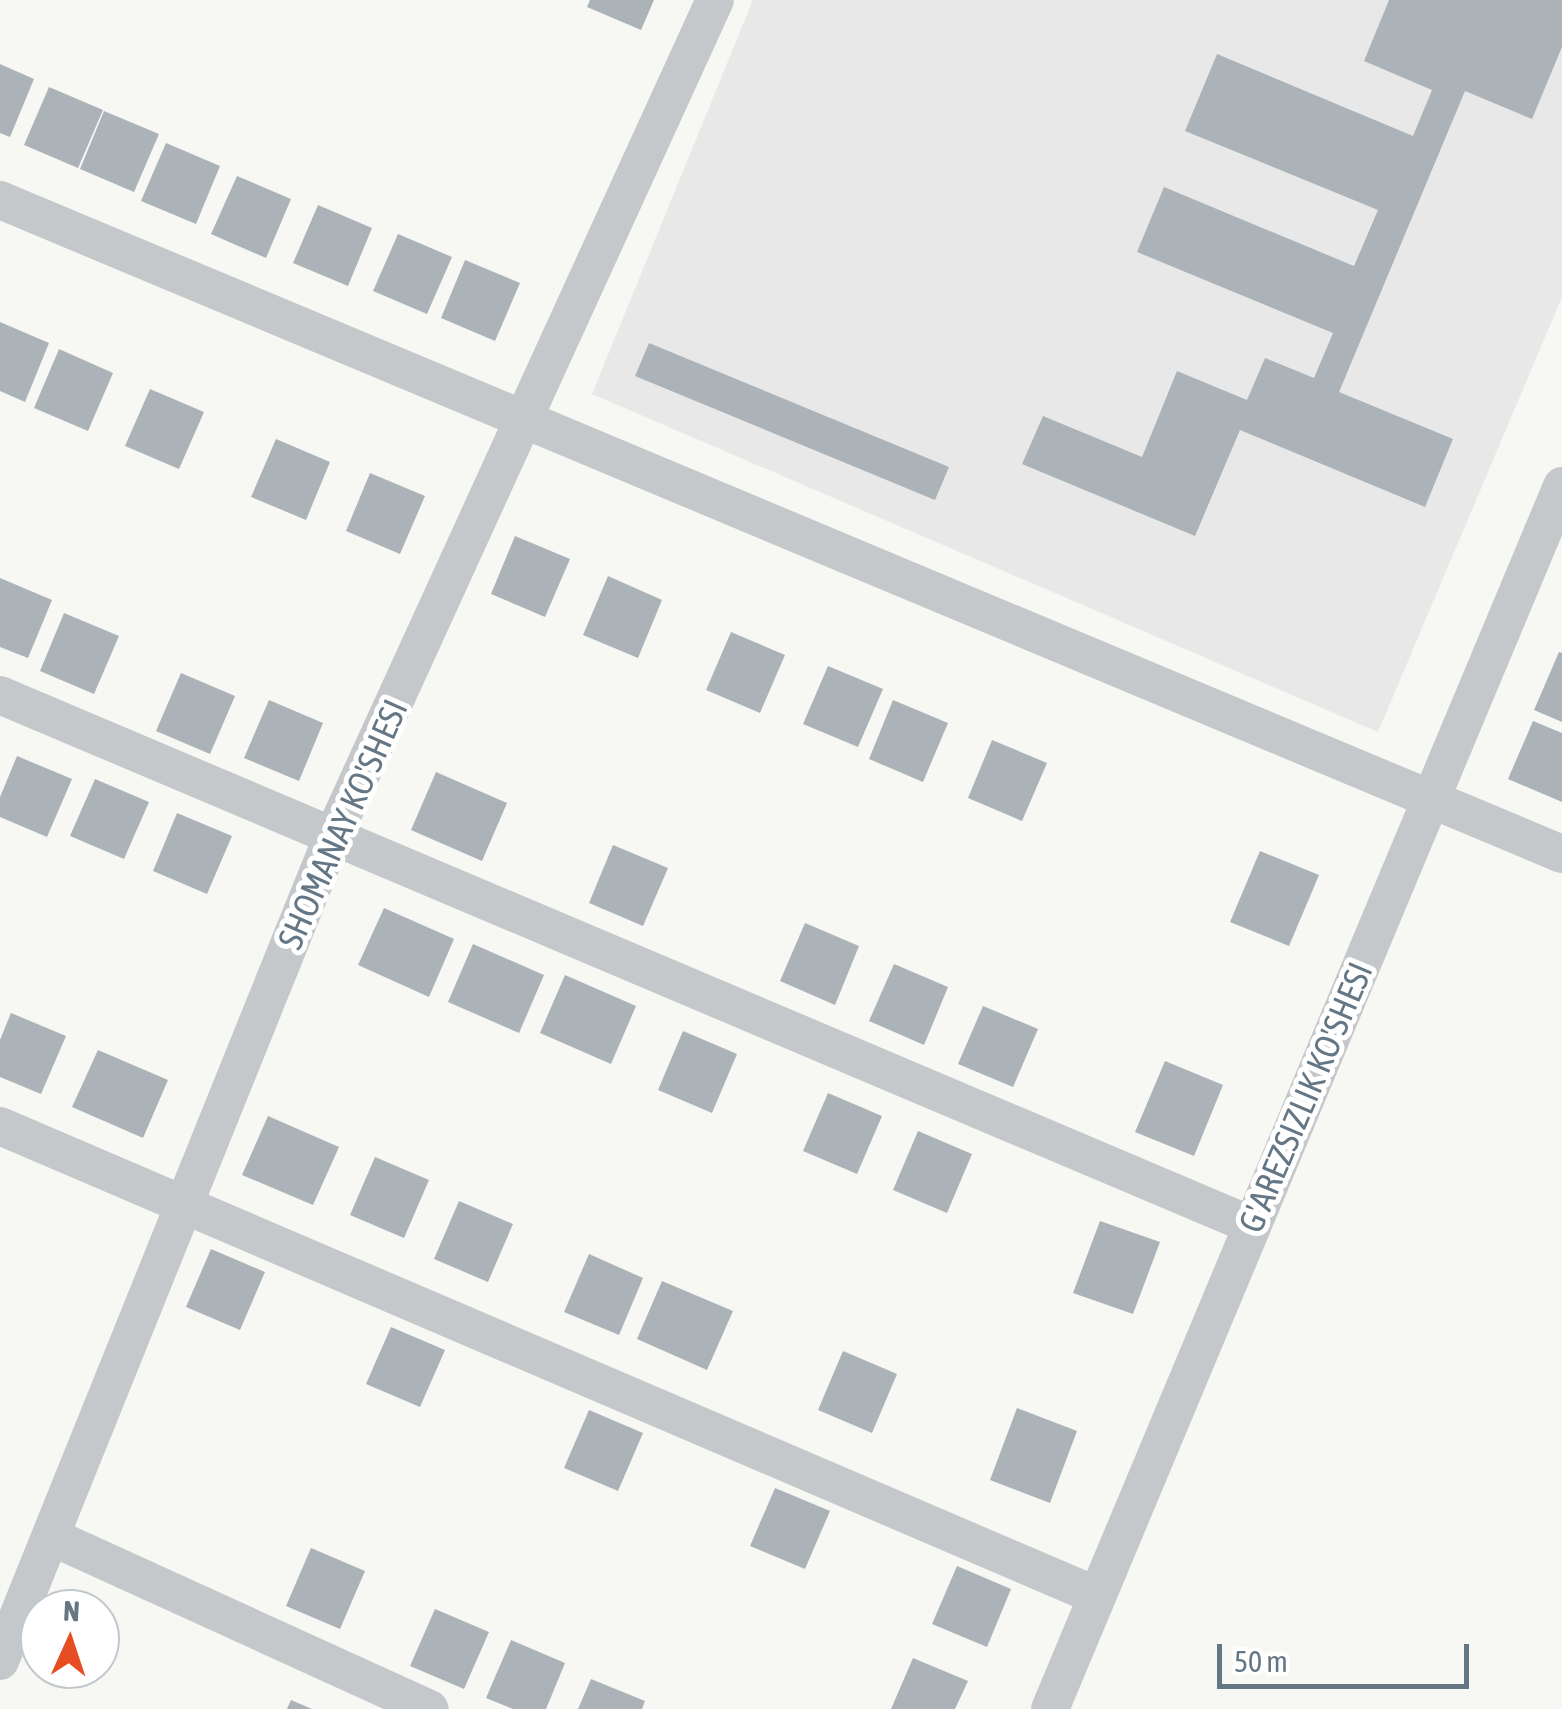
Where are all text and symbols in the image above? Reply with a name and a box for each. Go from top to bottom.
street label: SHOMANAY KO'SHESI [268,693,416,955]
street label: G'AREZSIZLIK KO'SHESI [1229,956,1381,1238]
north arrow [20,1589,120,1689]
text: N [62,1595,81,1627]
scale bar [1222,1624,1474,1686]
text: 50 m [1234,1644,1288,1678]

